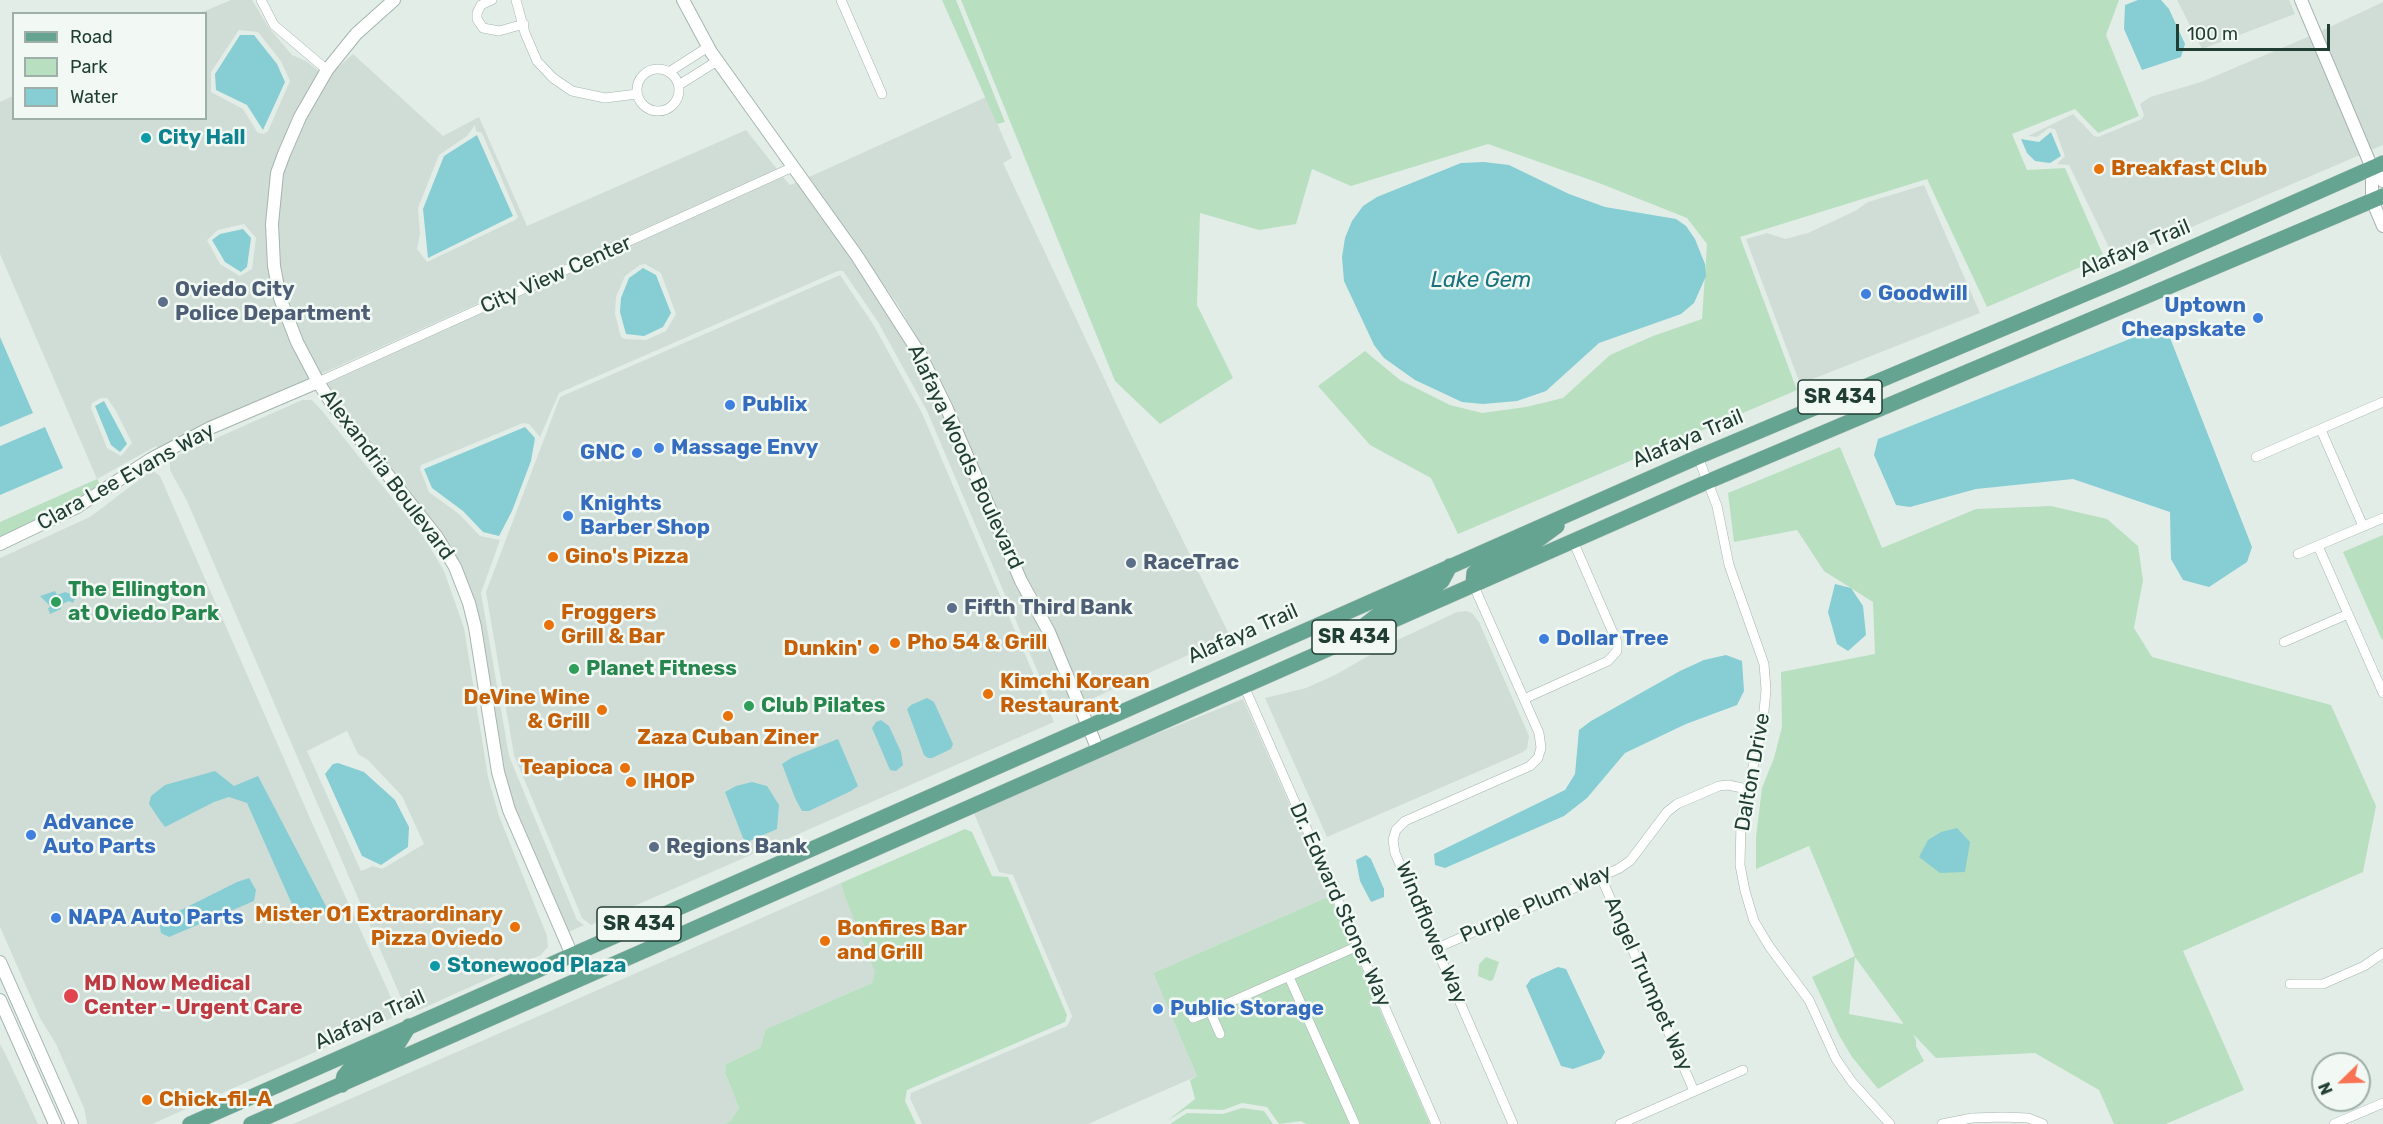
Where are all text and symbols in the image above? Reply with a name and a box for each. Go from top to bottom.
legend [12,12,207,120]
scale bar [2179,12,2334,50]
text: 100 m [2187,23,2238,45]
text: Road [70,26,113,48]
text: Park [70,56,107,78]
text: Water [70,86,118,108]
place label: City Hall [158,125,246,151]
marker: City Hall [139,131,153,145]
place label: Breakfast Club [2111,156,2267,182]
marker: Breakfast Club [2092,162,2106,176]
street label: Alafaya Trail [2076,214,2194,284]
street label: City View Center [477,230,635,320]
water label: Lake Gem [1431,268,1531,294]
place label: Oviedo City Police Department [175,277,371,327]
place label: Goodwill [1878,281,1968,307]
marker: Goodwill [1859,287,1873,301]
place label: Uptown Cheapskate [2121,293,2246,343]
marker: Oviedo City Police Department [156,295,170,309]
marker: Uptown Cheapskate [2251,311,2265,325]
street label: Alafaya Woods Boulevard [902,341,1028,573]
road number: SR 434 [1798,380,1882,414]
street label: Alexandria Boulevard [315,385,459,565]
place label: Publix [742,392,807,418]
marker: Publix [723,398,737,412]
street label: Alafaya Trail [1629,404,1747,474]
street label: Clara Lee Evans Way [33,418,219,536]
place label: Massage Envy [671,435,818,461]
place label: GNC [580,440,625,466]
marker: Massage Envy [652,441,666,455]
marker: GNC [630,446,644,460]
place label: Knights Barber Shop [580,491,710,541]
marker: Knights Barber Shop [561,509,575,523]
place label: Gino's Pizza [565,544,689,570]
marker: Gino's Pizza [546,550,560,564]
place label: RaceTrac [1143,550,1239,576]
marker: RaceTrac [1124,556,1138,570]
place label: The Ellington at Oviedo Park [68,577,219,627]
marker: The Ellington at Oviedo Park [49,595,63,609]
place label: Fifth Third Bank [964,595,1133,621]
street label: Alafaya Trail [1184,599,1302,669]
place label: Froggers Grill & Bar [561,600,665,650]
marker: Fifth Third Bank [945,601,959,615]
marker: Froggers Grill & Bar [542,618,556,632]
road number: SR 434 [1312,620,1396,654]
place label: Dollar Tree [1556,626,1669,652]
place label: Pho 54 & Grill [907,630,1047,656]
marker: Dollar Tree [1537,632,1551,646]
place label: Dunkin' [784,636,862,662]
marker: Pho 54 & Grill [888,636,902,650]
marker: Dunkin' [867,642,881,656]
place label: Planet Fitness [586,656,737,682]
marker: Planet Fitness [567,662,581,676]
place label: Kimchi Korean Restaurant [1000,669,1150,719]
place label: DeVine Wine & Grill [463,685,590,735]
marker: Kimchi Korean Restaurant [981,687,995,701]
place label: Club Pilates [761,693,885,719]
marker: Club Pilates [742,699,756,713]
marker: DeVine Wine & Grill [595,703,609,717]
marker: Zaza Cuban Ziner [721,709,735,723]
street label: Dalton Drive [1730,711,1776,833]
place label: Zaza Cuban Ziner [637,725,819,751]
place label: Teapioca [520,755,613,781]
marker: Teapioca [618,761,632,775]
place label: IHOP [643,769,695,795]
marker: IHOP [624,775,638,789]
street label: Dr. Edward Stoner Way [1284,799,1396,1011]
place label: Advance Auto Parts [43,810,156,860]
marker: Advance Auto Parts [24,828,38,842]
place label: Regions Bank [666,834,808,860]
marker: Regions Bank [647,840,661,854]
street label: Windflower Way [1390,858,1472,1008]
street label: Purple Plum Way [1456,859,1616,949]
street label: Angel Trumpet Way [1598,893,1698,1075]
place label: Mister O1 Extraordinary Pizza Oviedo [255,902,503,952]
place label: NAPA Auto Parts [68,905,244,931]
road number: SR 434 [597,907,681,941]
marker: NAPA Auto Parts [49,911,63,925]
place label: Bonfires Bar and Grill [837,916,967,966]
marker: Mister O1 Extraordinary Pizza Oviedo [508,920,522,934]
marker: Bonfires Bar and Grill [818,934,832,948]
place label: Stonewood Plaza [447,953,626,979]
marker: Stonewood Plaza [428,959,442,973]
place label: MD Now Medical Center - Urgent Care [84,971,303,1021]
street label: Alafaya Trail [311,985,429,1055]
marker: MD Now Medical Center - Urgent Care [62,987,80,1005]
place label: Public Storage [1170,996,1324,1022]
marker: Public Storage [1151,1002,1165,1016]
north arrow [2311,1052,2371,1112]
text: N [2315,1079,2337,1097]
place label: Chick-fil-A [159,1087,272,1113]
marker: Chick-fil-A [140,1093,154,1107]

